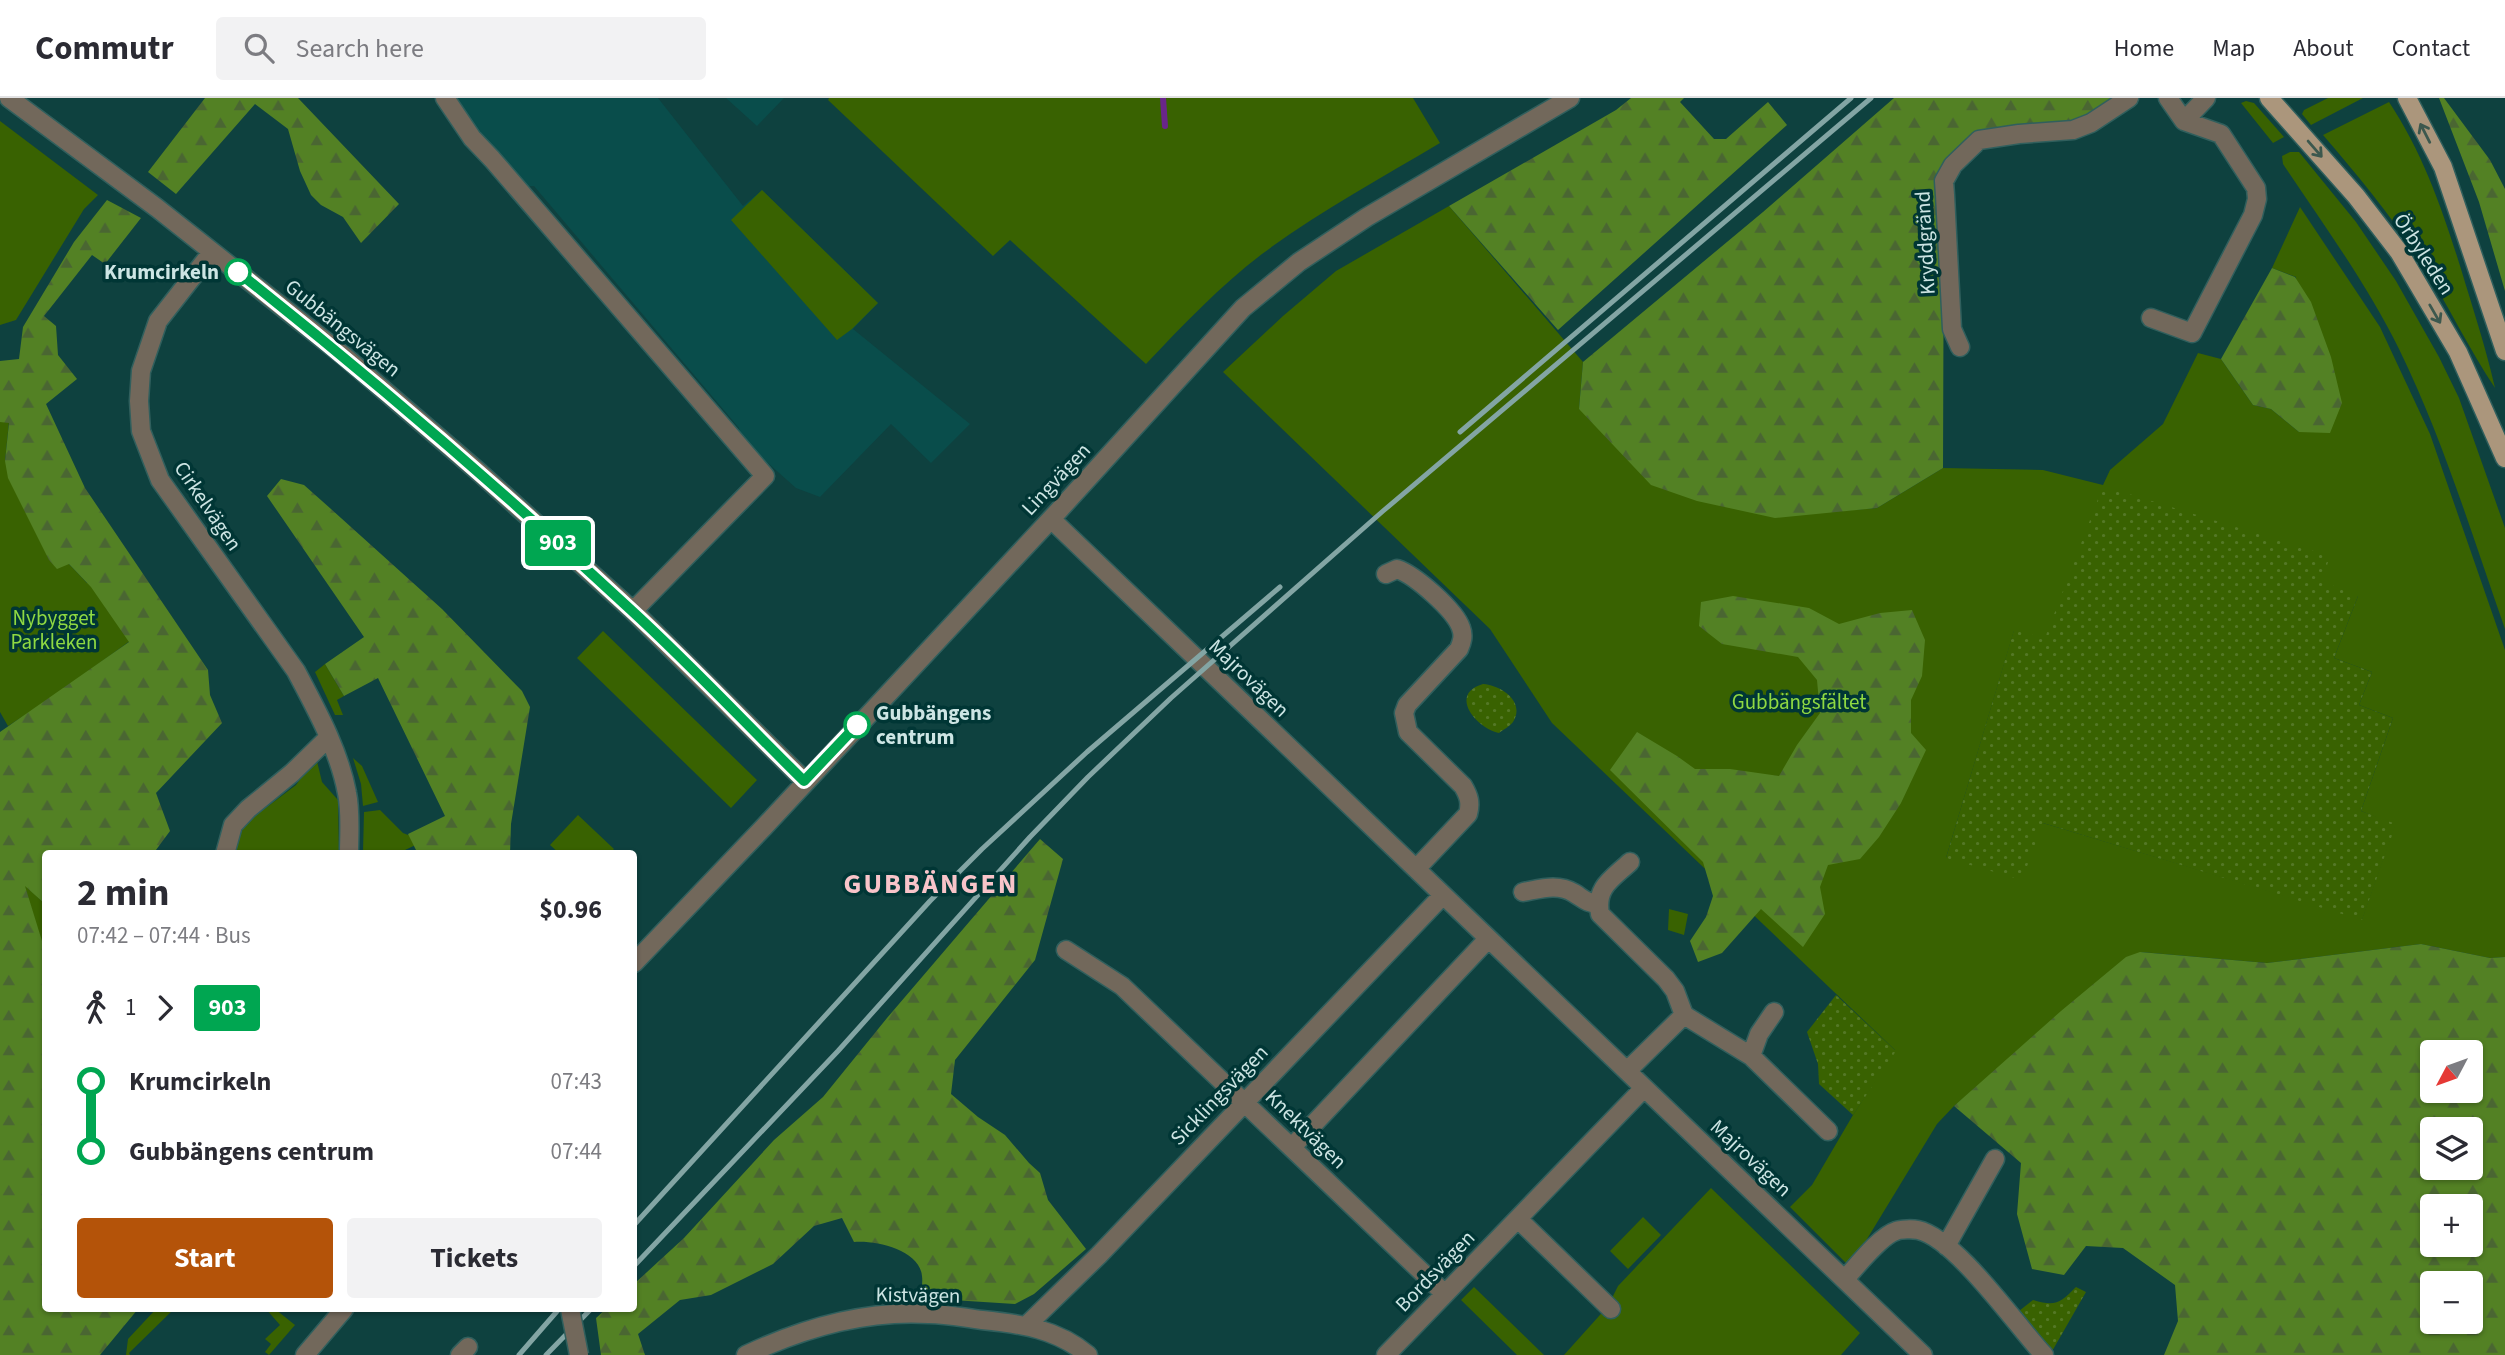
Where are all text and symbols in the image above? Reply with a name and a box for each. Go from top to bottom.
search box [216,17,706,80]
text: Commutr [35,25,174,72]
icon: search [240,29,278,67]
text: Search here [296,30,424,67]
text: Home [2114,31,2174,66]
text: Map [2212,31,2255,66]
text: About [2293,31,2354,66]
text: Contact [2392,31,2470,66]
one-way arrow [2417,123,2431,143]
one-way arrow [2307,140,2323,158]
street label: Kryddgränd [1907,190,1943,296]
street label: Örbyleden [2386,207,2462,301]
place label: Krumcirkeln [104,257,219,287]
marker: Krumcirkeln [225,259,251,285]
street label: Gubbängsvägen [279,272,407,384]
one-way arrow [2429,303,2443,323]
street label: Lingvägen [1014,436,1098,522]
street label: Cirkelvägen [167,455,249,557]
line badge: 903 [518,520,598,566]
text: 903 [539,525,577,560]
park label: Nybygget Parkleken [11,603,97,657]
street label: Majrovägen [1202,632,1296,724]
park label: Gubbängsfältet [1732,687,1866,717]
place label: Gubbängens centrum [876,698,991,752]
marker: Gubbängens centrum [844,712,870,738]
district label: GUBBÄNGEN [844,864,1018,904]
text: 2 min [77,866,169,920]
text: $0.96 [539,891,602,928]
text: 07:42 – 07:44 · Bus [77,919,251,952]
icon: walk [77,989,115,1027]
icon: forward [146,989,184,1027]
text: 903 [208,990,246,1025]
text: 1 [125,991,136,1024]
street label: Sicklingsvägen [1163,1038,1275,1152]
north arrow [2420,1040,2483,1102]
map controls [2420,1040,2483,1334]
text: Krumcirkeln [129,1063,271,1100]
text: 07:43 [551,1065,602,1098]
street label: Knektvägen [1258,1082,1354,1176]
street label: Majrovägen [1704,1112,1798,1204]
button: layers [2420,1117,2483,1180]
text: Gubbängens centrum [129,1133,374,1170]
text: 07:44 [551,1135,602,1168]
button: + [2420,1194,2483,1257]
button: Start [77,1218,333,1298]
button: Tickets [347,1218,602,1298]
street label: Bordsvägen [1388,1223,1482,1319]
button: − [2420,1271,2483,1334]
street label: Kistvägen [875,1279,961,1311]

